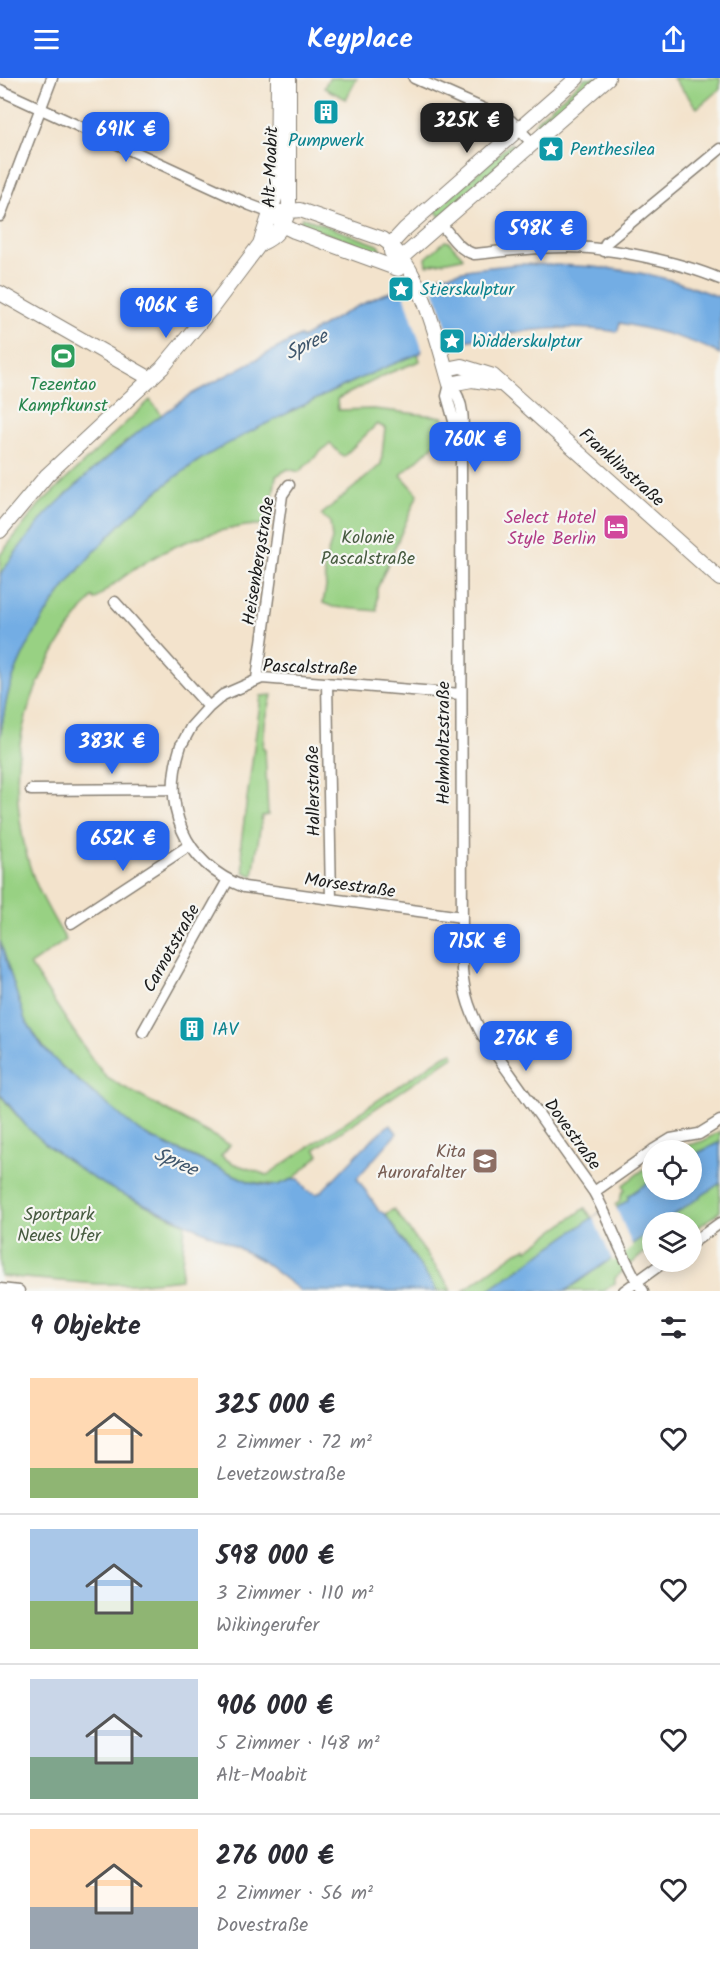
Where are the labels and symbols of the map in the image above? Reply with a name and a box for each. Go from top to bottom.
building icon: Pumpwerk [311,97,341,127]
pin: 325K € [418,103,516,154]
pin: 691K € [77,112,175,163]
street label: Alt-Moabit [256,125,287,209]
place label: Pumpwerk [288,127,365,156]
place icon: Penthesilea [536,134,566,164]
place label: Penthesilea [570,136,655,165]
pin: 598K € [492,211,590,262]
place icon: Stierskulptur [386,274,416,304]
place label: Stierskulptur [420,276,515,305]
pin: 906K € [117,288,215,339]
water label: Spree [280,321,336,370]
place icon: Widderskulptur [437,326,467,356]
place label: Widderskulptur [472,328,583,357]
sports icon: Tezentao Kampfkunst [48,341,78,371]
place label: Tezentao Kampfkunst [18,371,109,421]
street label: Franklinstraße [571,421,671,515]
pin: 760K € [426,422,524,473]
street label: Heisenbergstraße [235,495,284,627]
place label: Select Hotel Style Berlin [504,504,597,554]
hotel icon: Select Hotel Style Berlin [601,512,631,542]
park label: Kolonie Pascalstraße [321,524,415,574]
street label: Pascalstraße [262,652,358,685]
street label: Helmholtzstraße [430,681,459,805]
pin: 383K € [63,724,161,775]
street label: Hallerstraße [299,745,330,837]
pin: 652K € [74,821,172,872]
street label: Morsestraße [302,866,397,907]
street label: Carnotstraße [136,899,209,998]
pin: 715K € [428,924,526,975]
building icon: IAV [177,1014,207,1044]
place label: IAV [212,1016,240,1045]
pin: 276K € [477,1021,575,1072]
street label: Dovestraße [536,1093,608,1177]
place label: Kita Aurorafalter [377,1138,467,1188]
water label: Spree [148,1139,204,1187]
school or university icon: Kita Aurorafalter [470,1146,500,1176]
park label: Sportpark Neues Ufer [17,1201,102,1251]

